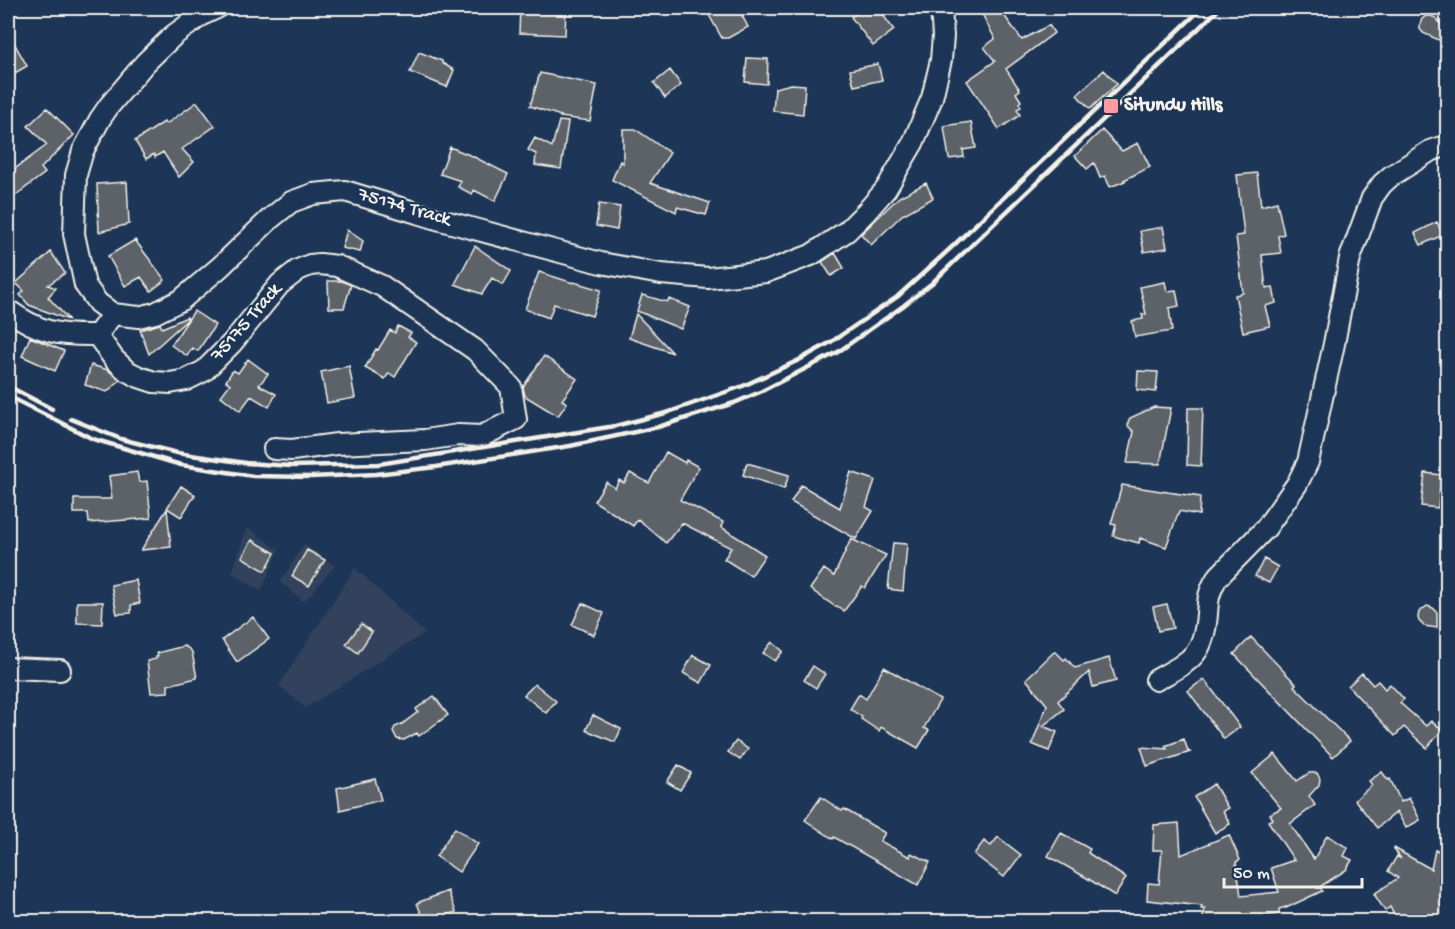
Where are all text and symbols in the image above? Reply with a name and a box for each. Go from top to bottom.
place label: Situndu Hills [1124,95,1224,118]
marker: Situndu Hills [1102,97,1120,115]
street label: 75174 Track [354,184,455,233]
street label: 75175 Track [206,278,289,368]
scale bar [1224,851,1362,889]
text: 50 m [1233,864,1270,885]

